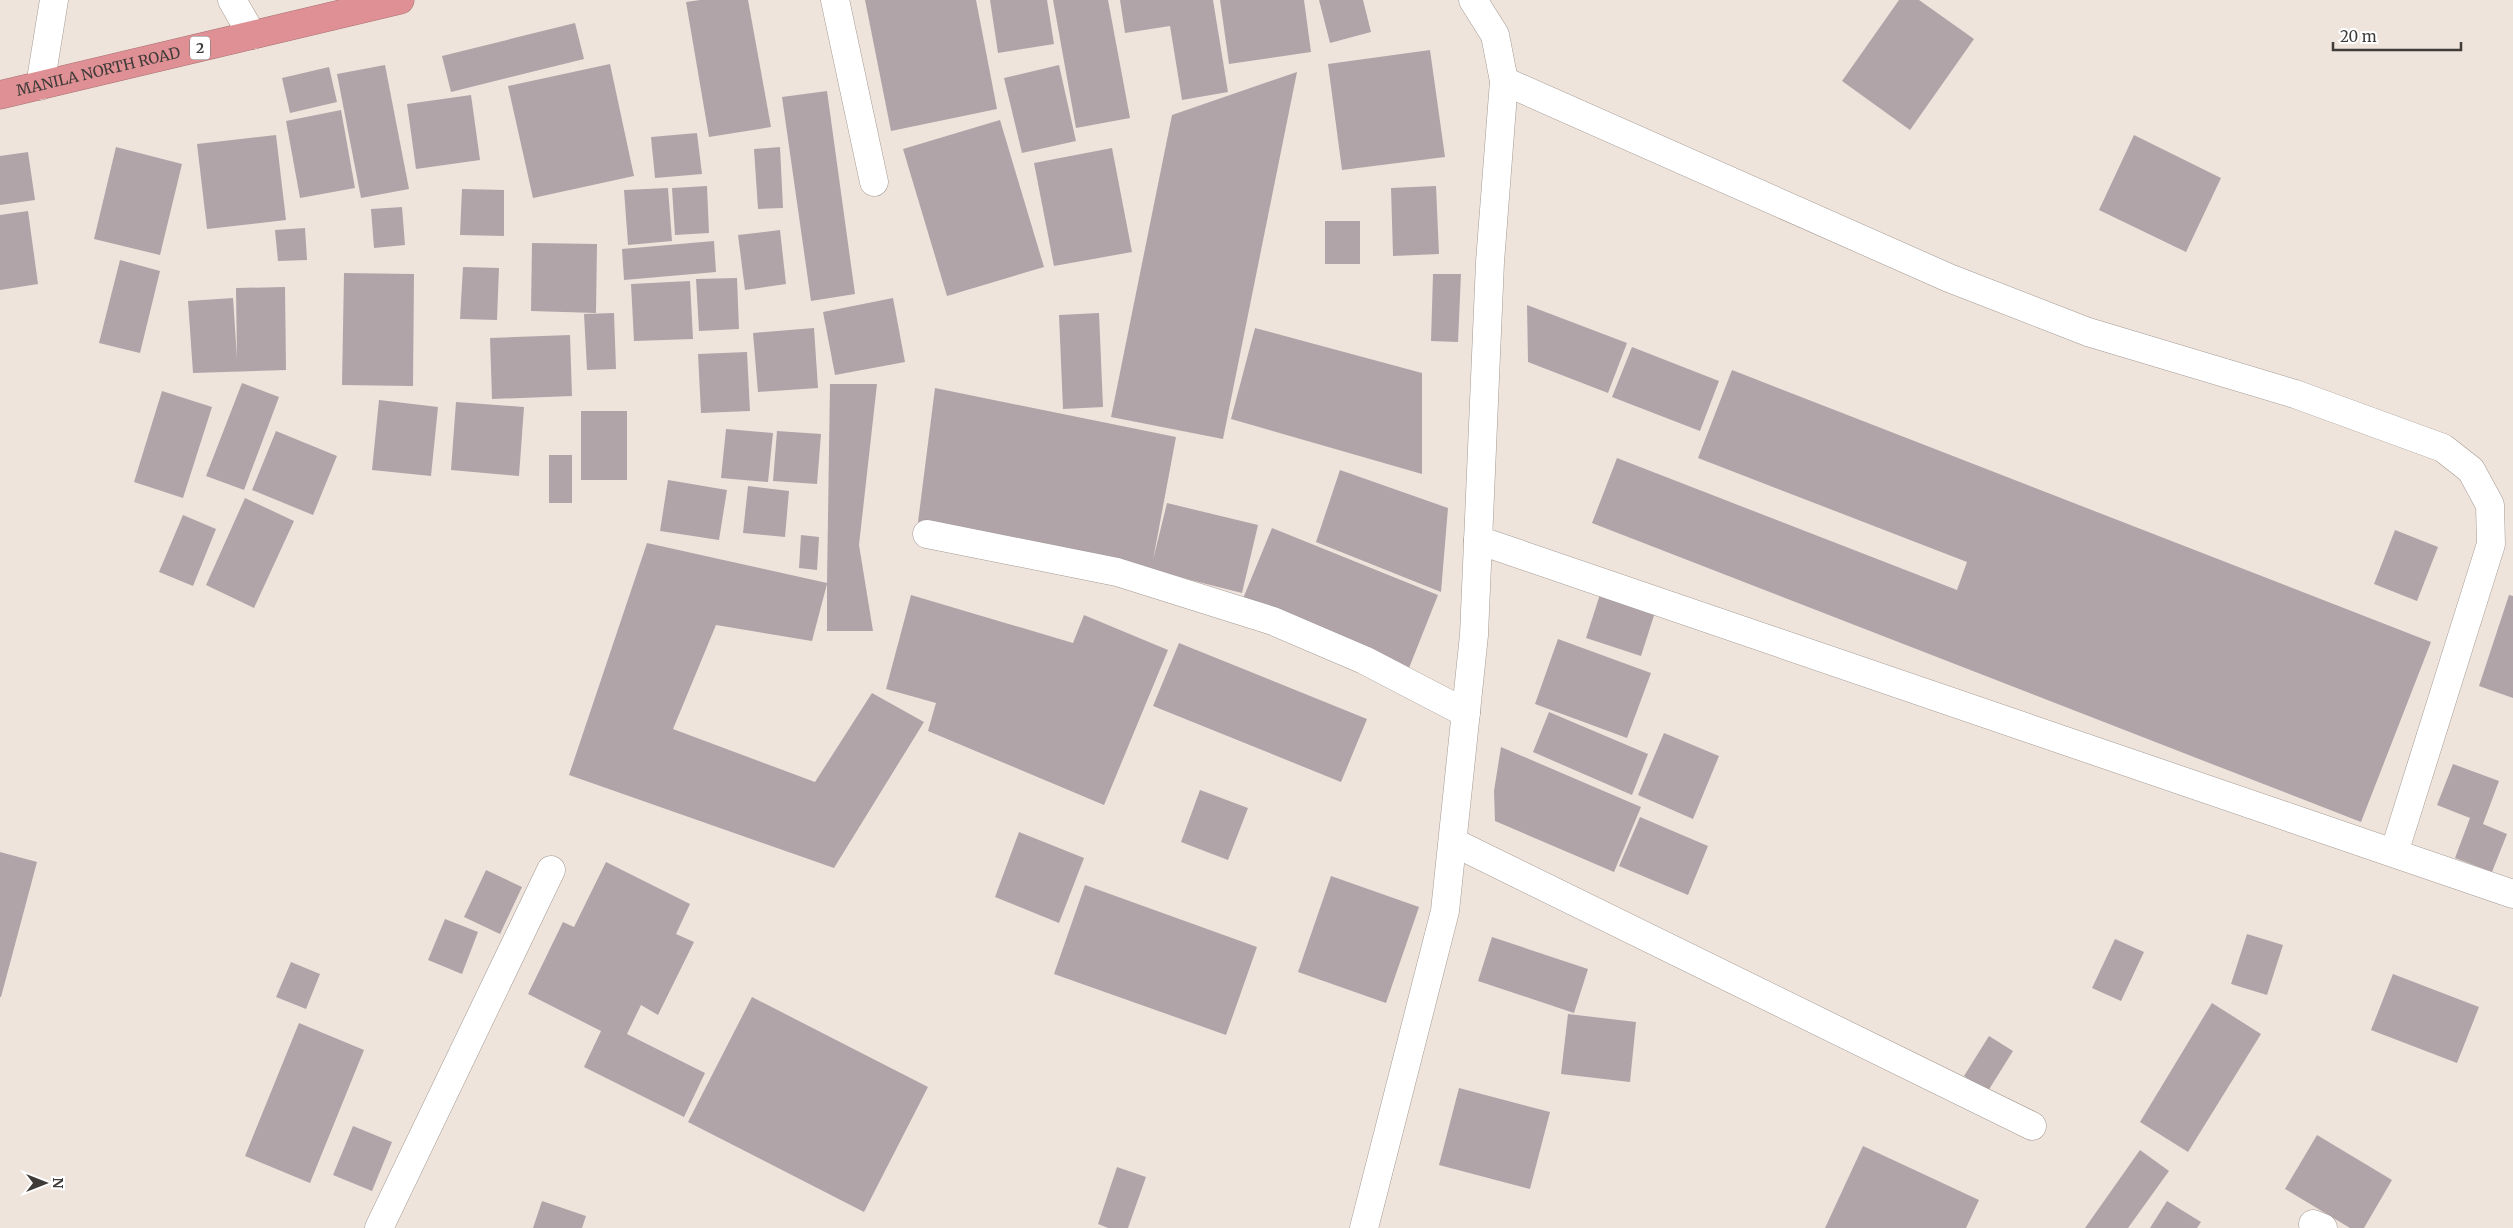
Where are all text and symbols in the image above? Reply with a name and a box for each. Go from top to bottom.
scale bar [2333,20,2460,52]
text: 20 m [2340,27,2377,46]
road number: 2 [190,36,210,59]
street label: MANILA NORTH ROAD [14,43,182,100]
north arrow [20,1158,70,1208]
text: N [49,1177,67,1189]

